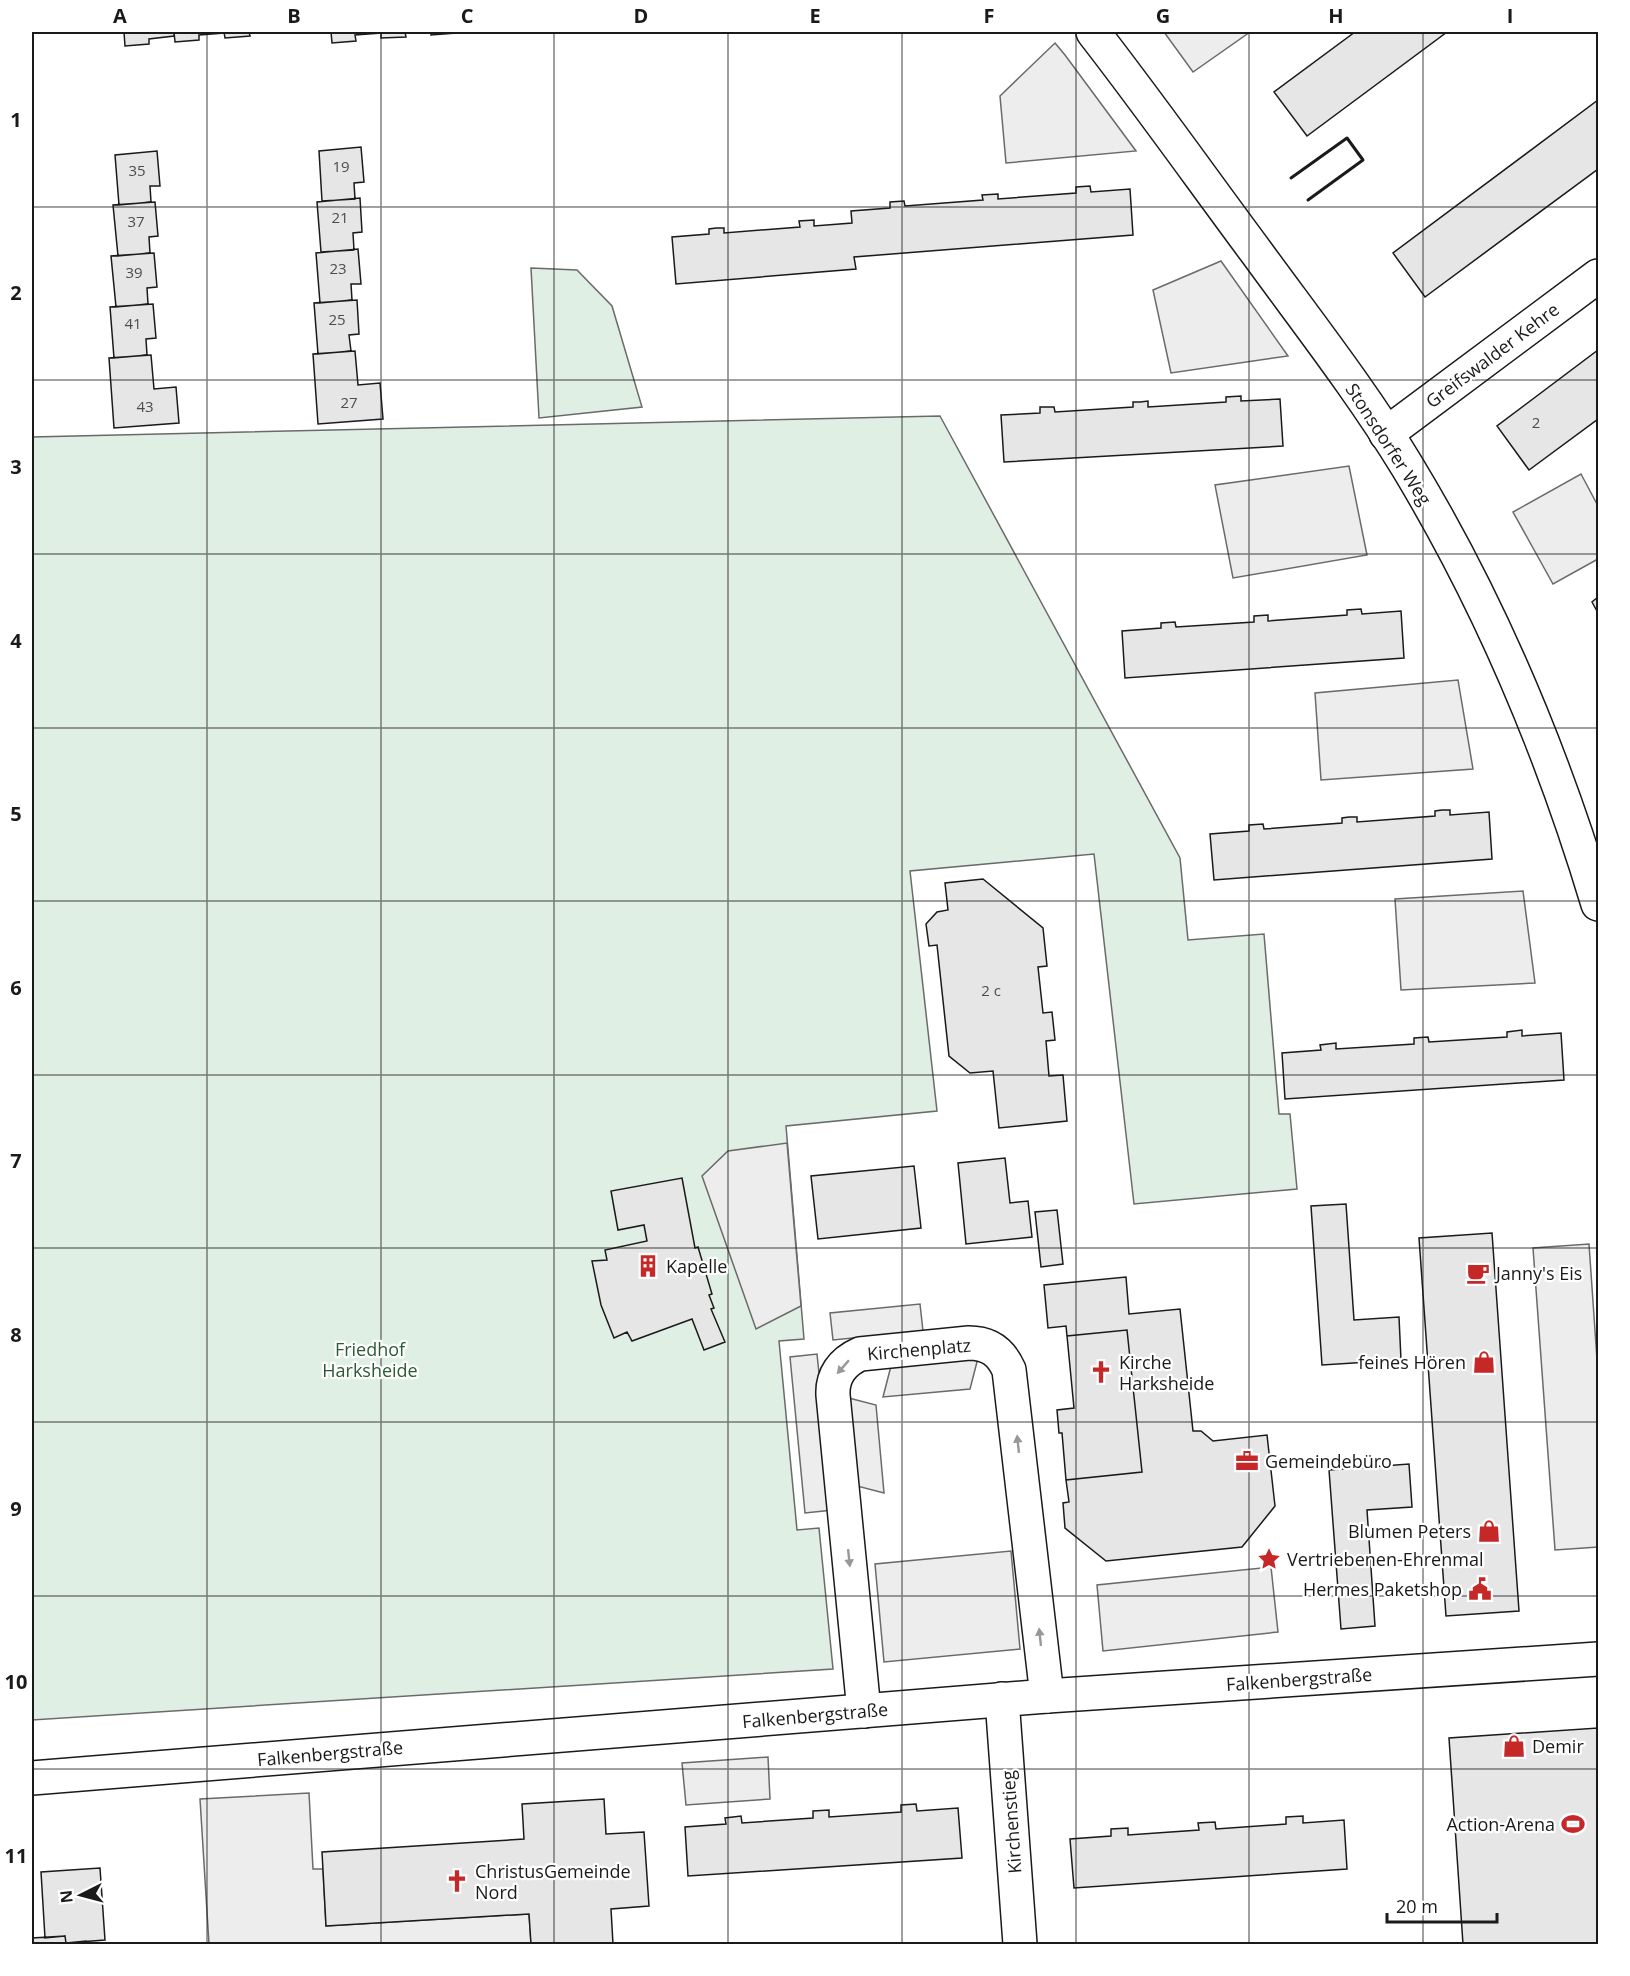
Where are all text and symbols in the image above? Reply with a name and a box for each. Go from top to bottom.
text: A [113,2,127,29]
text: B [287,2,301,29]
text: C [461,2,474,29]
text: D [634,2,648,29]
text: E [809,2,821,29]
text: F [984,2,994,29]
text: G [1156,2,1170,29]
text: H [1328,2,1344,29]
text: I [1507,2,1513,29]
text: 1 [10,106,22,133]
house number: 19 [332,156,350,176]
house number: 35 [128,160,146,180]
house number: 21 [331,207,349,227]
house number: 37 [127,211,145,231]
house number: 23 [329,258,347,278]
house number: 39 [125,262,143,282]
text: 2 [10,279,22,306]
street label: Greifswalder Kehre [1420,297,1564,413]
house number: 25 [328,309,346,329]
house number: 41 [124,313,142,333]
street label: Stonsdorfer Weg [1341,378,1437,510]
house number: 27 [340,392,358,412]
house number: 43 [136,396,154,416]
house number: 2 [1532,412,1540,432]
text: 3 [10,453,22,480]
text: 4 [10,627,22,654]
text: 5 [10,800,22,827]
text: 6 [10,974,22,1001]
house number: 2 c [981,980,1001,1000]
text: 7 [10,1147,22,1174]
building icon: Kapelle [635,1253,661,1279]
place label: Kapelle [666,1254,727,1278]
cafe icon: Janny's Eis [1465,1260,1491,1286]
place label: Janny's Eis [1494,1261,1582,1285]
text: 8 [10,1321,22,1348]
street label: Kirchenplatz [866,1333,972,1365]
park label: Friedhof Harksheide [322,1337,418,1382]
shop icon: feines Hören [1471,1349,1497,1375]
place label: Kirche Harksheide [1119,1350,1214,1395]
place label: feines Hören [1358,1350,1466,1374]
one-way arrow [837,1359,850,1375]
church icon: Kirche Harksheide [1088,1359,1114,1385]
one-way arrow [1014,1434,1023,1453]
office icon: Gemeindebüro [1234,1448,1260,1474]
place label: Gemeindebüro [1265,1449,1392,1473]
text: 9 [10,1495,22,1522]
shop icon: Blumen Peters [1476,1518,1502,1544]
place label: Blumen Peters [1348,1519,1471,1543]
place icon: Vertriebenen-Ehrenmal [1256,1546,1282,1572]
place label: Vertriebenen-Ehrenmal [1287,1547,1483,1571]
one-way arrow [844,1548,854,1567]
public building icon: Hermes Paketshop [1467,1576,1493,1602]
place label: Hermes Paketshop [1303,1577,1462,1601]
one-way arrow [1035,1628,1045,1647]
street label: Falkenbergstraße [1225,1662,1373,1696]
text: 10 [5,1668,27,1695]
street label: Falkenbergstraße [741,1697,889,1733]
shop icon: Demir [1501,1733,1527,1759]
place label: Demir [1532,1734,1584,1758]
street label: Falkenbergstraße [256,1735,404,1771]
street label: Kirchenstieg [995,1769,1027,1874]
sports icon: Action-Arena [1560,1811,1586,1837]
place label: Action-Arena [1446,1812,1555,1836]
text: 11 [5,1842,27,1869]
place label: ChristusGemeinde Nord [475,1859,631,1904]
north arrow [51,1865,111,1925]
church icon: ChristusGemeinde Nord [444,1868,470,1894]
scale bar [1387,1886,1496,1924]
text: N [54,1889,78,1904]
text: 20 m [1396,1894,1438,1918]

